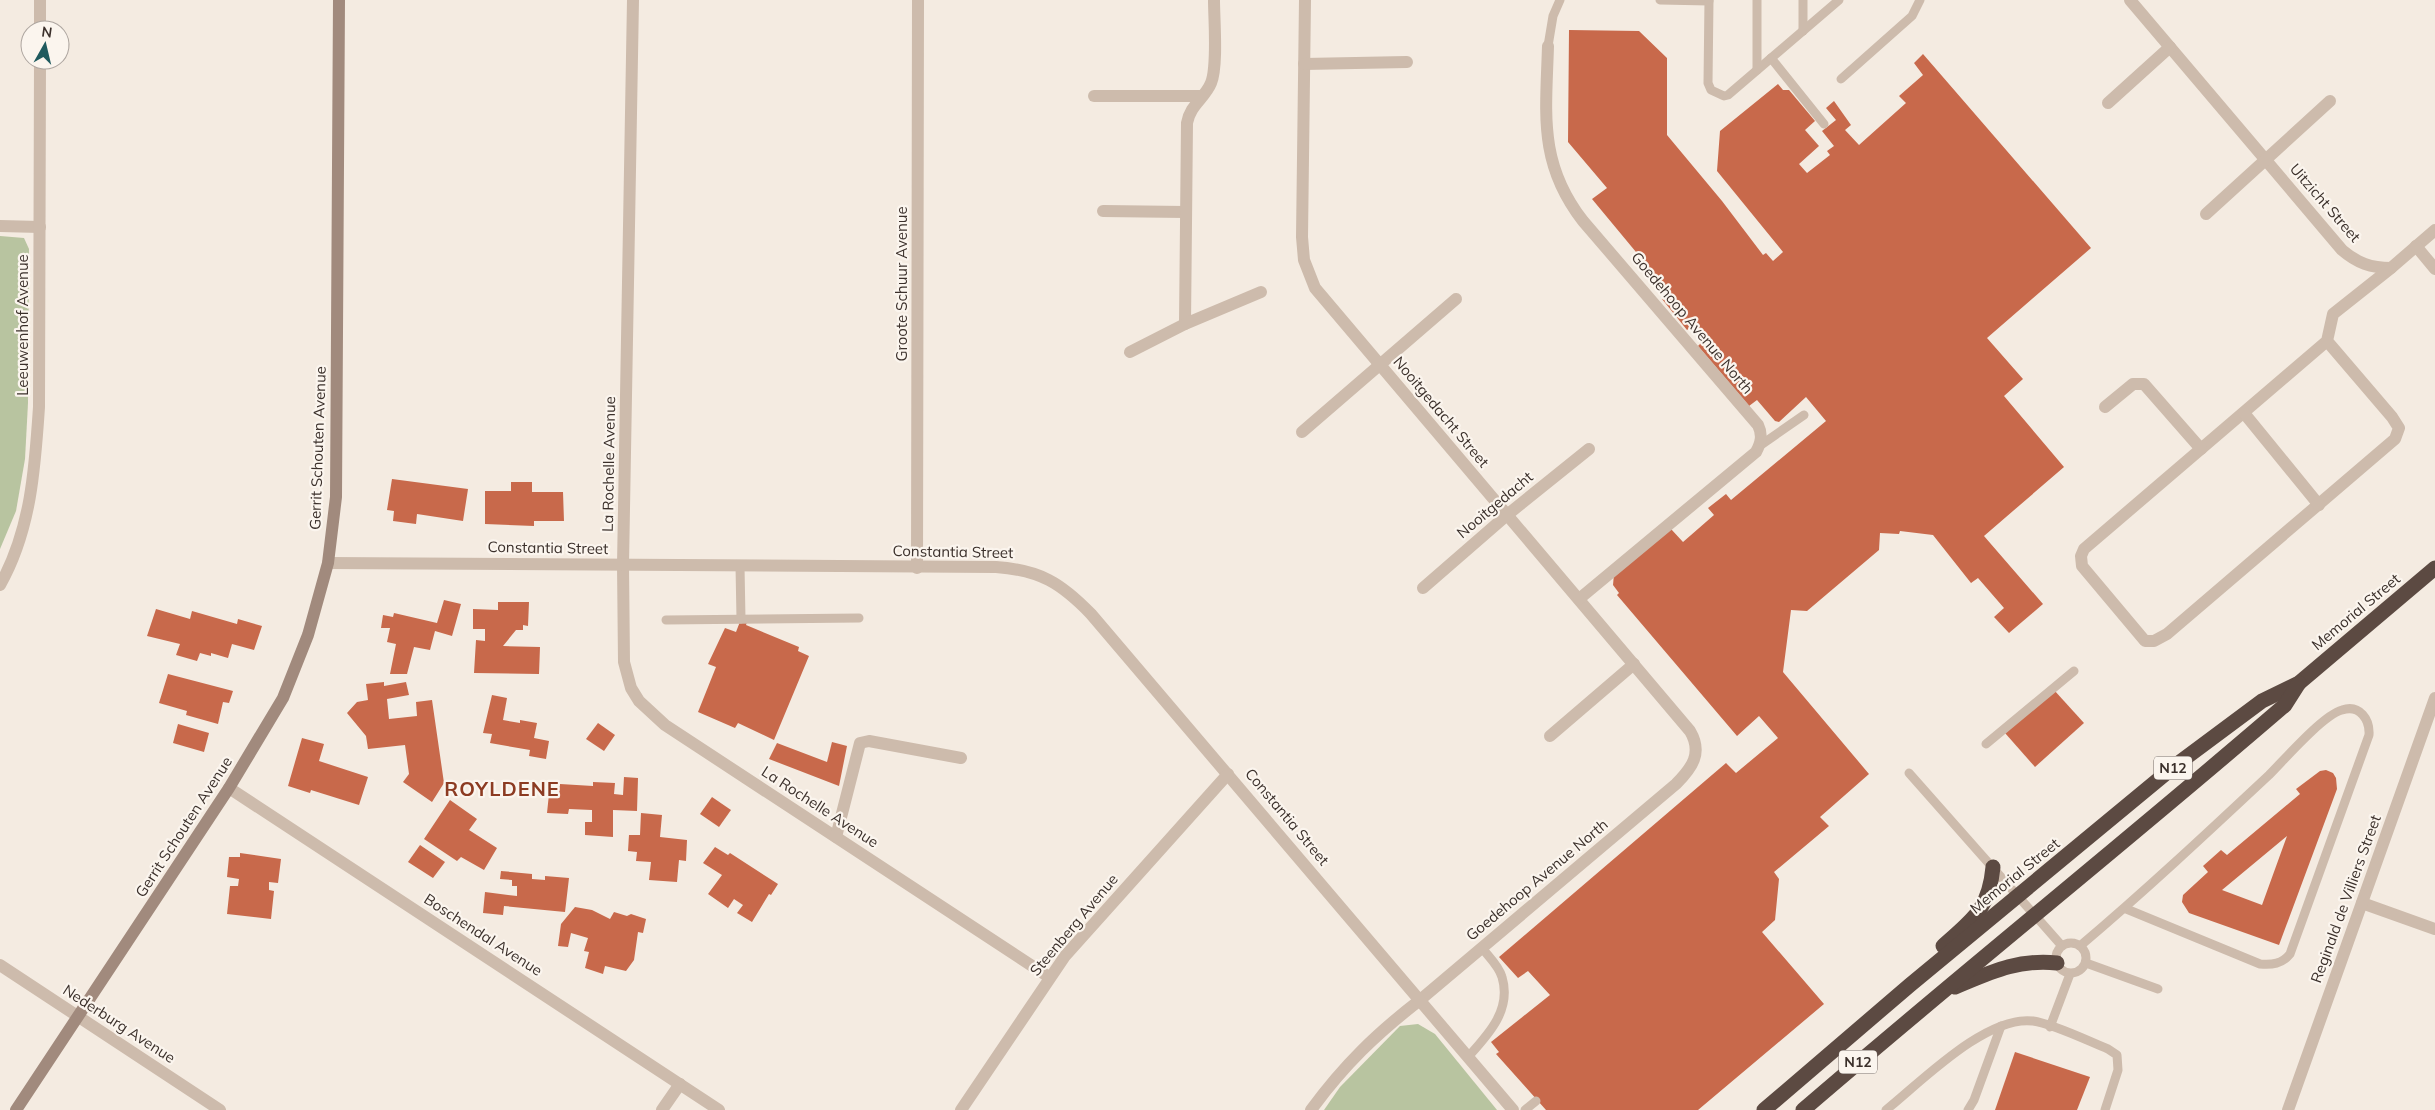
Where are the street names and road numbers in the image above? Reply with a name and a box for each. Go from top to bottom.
street label: Uitzicht Street [2286,159,2365,246]
street label: Groote Schuur Avenue [892,206,911,362]
street label: Goedehoop Avenue North [1627,248,1757,398]
street label: Leeuwenhof Avenue [13,254,32,396]
street label: Nooitgedacht Street [1389,352,1493,471]
street label: Gerrit Schouten Avenue [305,366,330,530]
street label: La Rochelle Avenue [598,396,619,532]
street label: Nooitgedacht [1453,467,1537,542]
street label: Constantia Street [487,537,609,558]
street label: Constantia Street [892,541,1014,562]
street label: Memorial Street [2308,569,2404,654]
street label: Gerrit Schouten Avenue [131,753,236,901]
road number: N12 [2154,756,2192,780]
street label: La Rochelle Avenue [758,762,882,852]
street label: Constantia Street [1241,764,1333,869]
street label: Reginald de Villiers Street [2306,812,2385,985]
street label: Goedehoop Avenue North [1462,815,1612,945]
street label: Memorial Street [1966,834,2063,918]
street label: Steenberg Avenue [1025,870,1122,980]
street label: Boschendal Avenue [421,889,546,980]
street label: Nederburg Avenue [60,980,179,1067]
road number: N12 [1839,1050,1877,1074]

